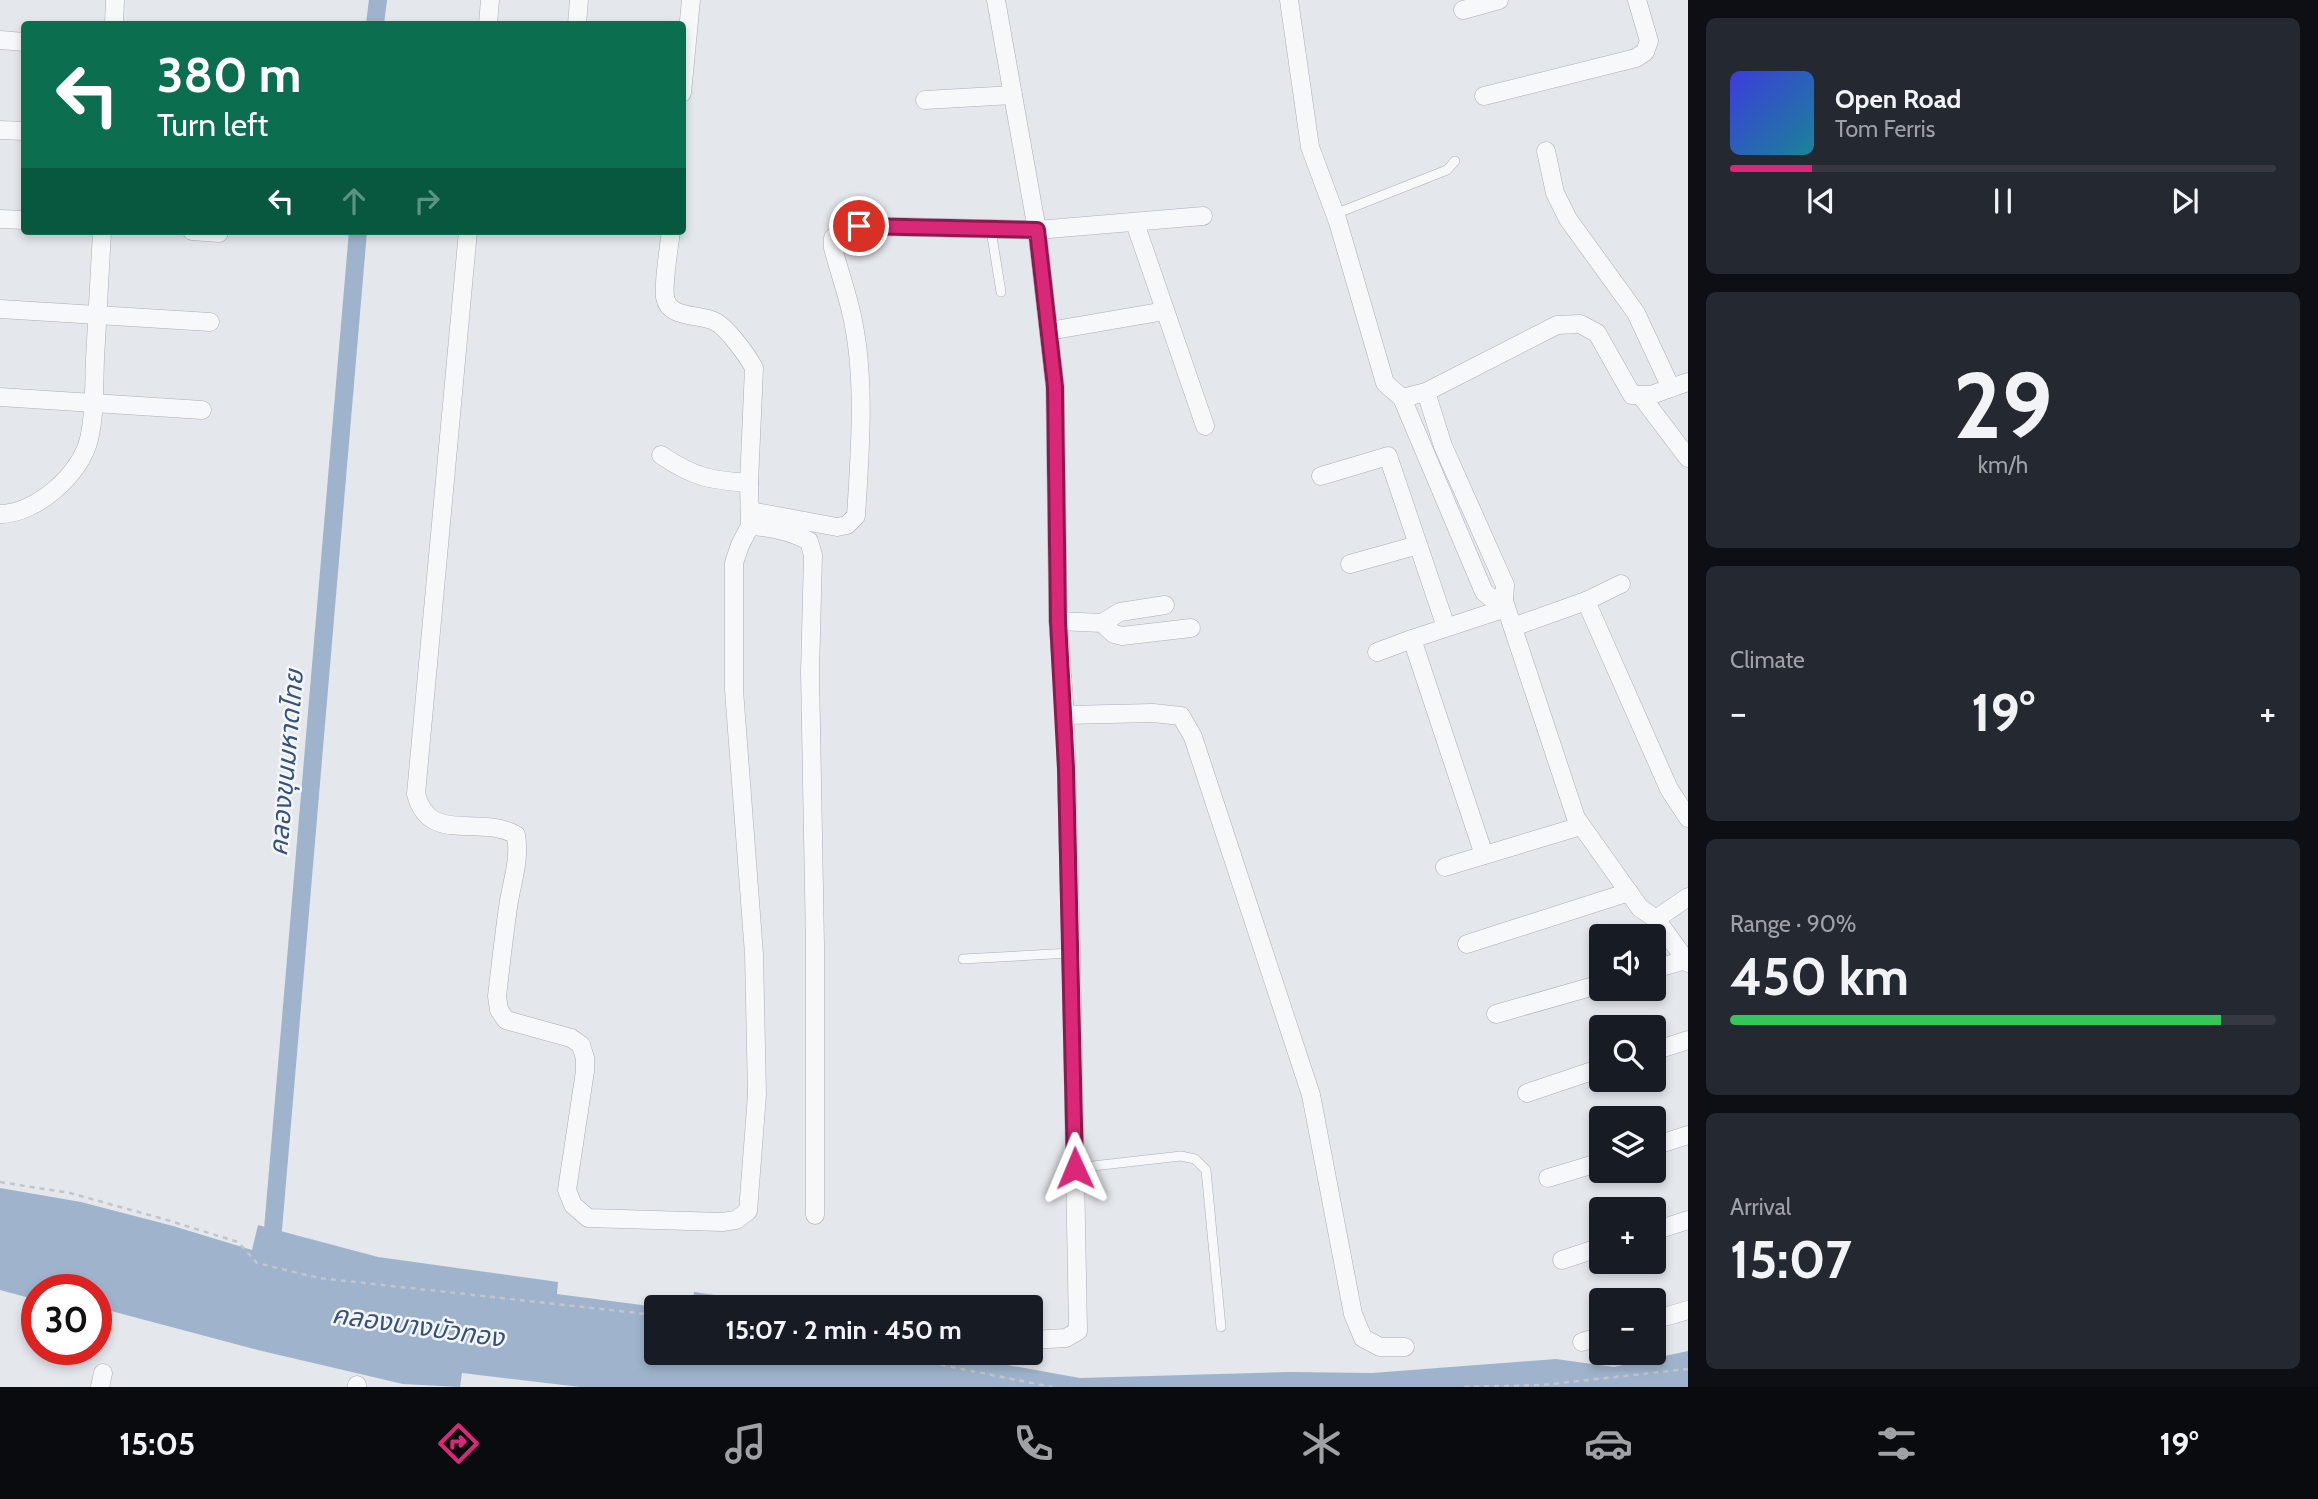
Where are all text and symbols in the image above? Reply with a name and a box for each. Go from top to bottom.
text: 380 m [157,45,301,104]
icon: left [42,49,133,140]
text: Open Road [1835,83,1961,115]
text: Turn left [157,105,268,144]
text: Tom Ferris [1835,115,1935,143]
icon: left [262,182,300,220]
icon: ahead [335,182,373,220]
icon: right [408,182,446,220]
icon: previous [1802,182,1840,220]
icon: pause [1984,182,2022,220]
icon: next [2166,182,2204,220]
pin [829,196,889,256]
icon: arrive [840,207,878,245]
text: 29 [1953,350,2053,461]
text: km/h [1978,451,2028,479]
text: Climate [1730,646,1805,674]
water label: คลองขุนมหาดไทย [262,667,310,857]
text: 19° [1971,681,2035,744]
text: − [1730,689,1747,736]
text: + [2259,689,2276,736]
text: Range · 90% [1730,910,1857,938]
map controls [1589,924,1666,1365]
button: sound [1589,924,1666,1001]
text: 450 km [1730,945,1909,1008]
button: search [1589,1015,1666,1092]
button: layers [1589,1106,1666,1183]
position arrow [1038,1131,1112,1205]
text: Arrival [1730,1193,1791,1221]
button: + [1589,1197,1666,1274]
text: 15:07 [1730,1228,1852,1291]
speed limit sign: 30 [21,1274,112,1365]
button: − [1589,1288,1666,1365]
water label: คลองบางบัวทอง [330,1298,507,1354]
text: 15:07 · 2 min · 450 m [725,1314,962,1346]
icon: directions [434,1419,483,1468]
icon: music [721,1419,770,1468]
icon: phone [1009,1419,1058,1468]
icon: climate [1297,1419,1346,1468]
icon: car [1584,1419,1633,1468]
icon: filters [1872,1419,1921,1468]
text: 15:05 [119,1424,195,1463]
text: 19° [2160,1424,2199,1463]

